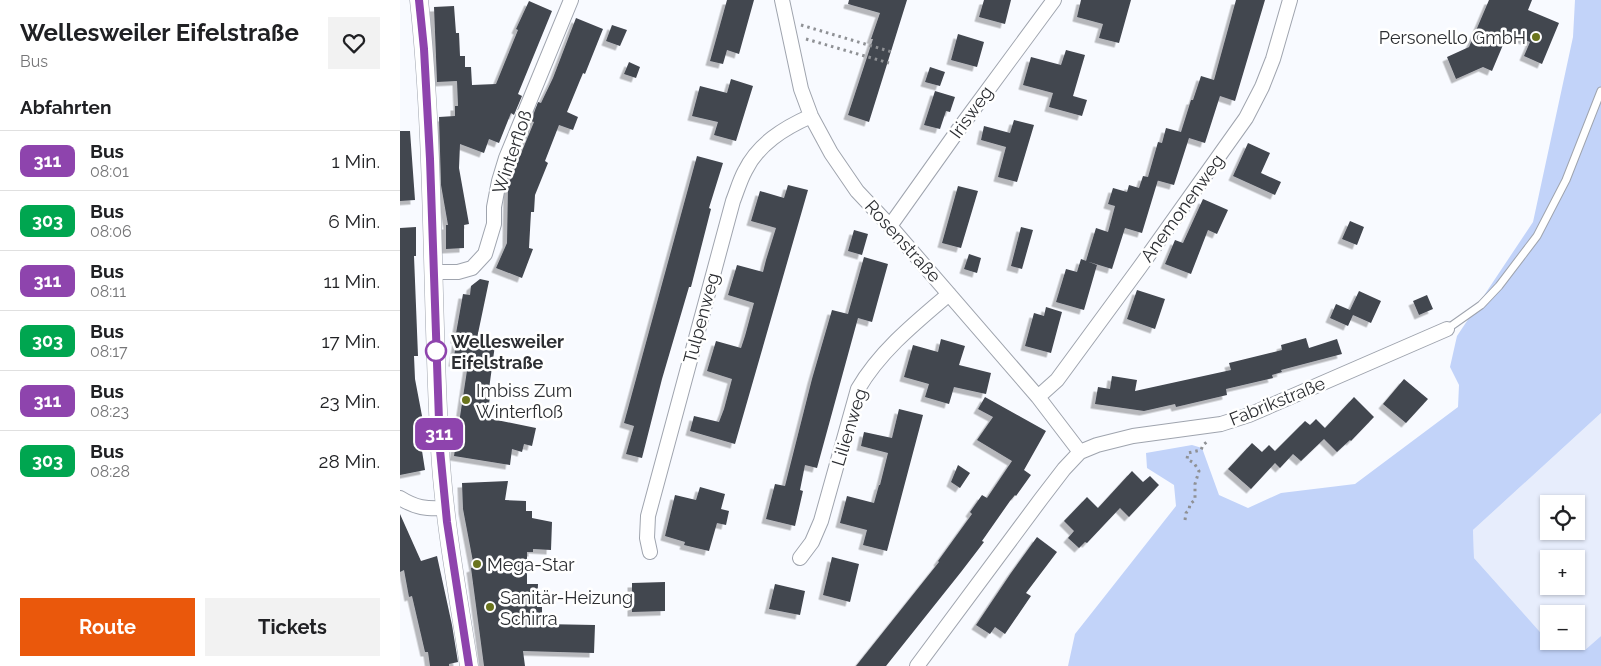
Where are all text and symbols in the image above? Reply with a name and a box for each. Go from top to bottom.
button: heart [328,17,380,69]
text: Wellesweiler Eifelstraße [20,18,299,47]
place label: Personello GmbH [1379,27,1526,48]
marker: Personello GmbH [1530,31,1542,43]
text: Bus [20,52,48,71]
street label: Irisweg [945,82,997,142]
text: Abfahrten [20,96,111,118]
street label: Winterfloß [488,107,536,197]
text: Bus [90,140,124,162]
text: 311 [34,150,61,171]
text: 1 Min. [332,150,380,172]
street label: Anemonenweg [1136,150,1228,266]
text: 08:01 [90,162,129,181]
street label: Rosenstraße [861,196,946,287]
text: Bus [90,200,124,222]
text: 303 [32,210,63,231]
text: 6 Min. [328,210,380,232]
text: 08:06 [90,222,132,241]
text: Bus [90,260,124,282]
text: 311 [34,270,61,291]
text: 11 Min. [323,270,380,292]
street label: Tulpenweg [679,270,723,366]
text: 08:11 [90,282,126,301]
text: Bus [90,320,124,342]
text: 303 [32,330,63,351]
text: 17 Min. [321,330,380,352]
place label: Wellesweiler Eifelstraße [451,331,564,373]
marker: Wellesweiler Eifelstraße [425,340,447,362]
text: 08:17 [90,342,128,361]
street label: Fabrikstraße [1226,372,1328,430]
text: Bus [90,380,124,402]
place label: Imbiss Zum Winterfloß [476,380,572,422]
street label: Lilienweg [827,386,871,468]
text: 311 [34,390,61,411]
text: 23 Min. [320,390,380,412]
marker: Imbiss Zum Winterfloß [460,394,472,406]
text: 08:23 [90,402,129,421]
line badge: 311 [410,418,468,450]
text: 311 [425,423,453,444]
text: Bus [90,440,124,462]
text: 303 [32,450,63,471]
text: 28 Min. [319,450,380,472]
text: 08:28 [90,462,130,481]
map controls [1540,495,1585,650]
button: locate [1540,495,1585,540]
button: + [1540,550,1585,595]
place label: Mega-Star [487,554,575,575]
marker: Mega-Star [471,558,483,570]
place label: Sanitär-Heizung Schirra [500,587,633,629]
button: Route [20,598,195,656]
button: Tickets [205,598,380,656]
marker: Sanitär-Heizung Schirra [484,601,496,613]
button: − [1540,605,1585,650]

